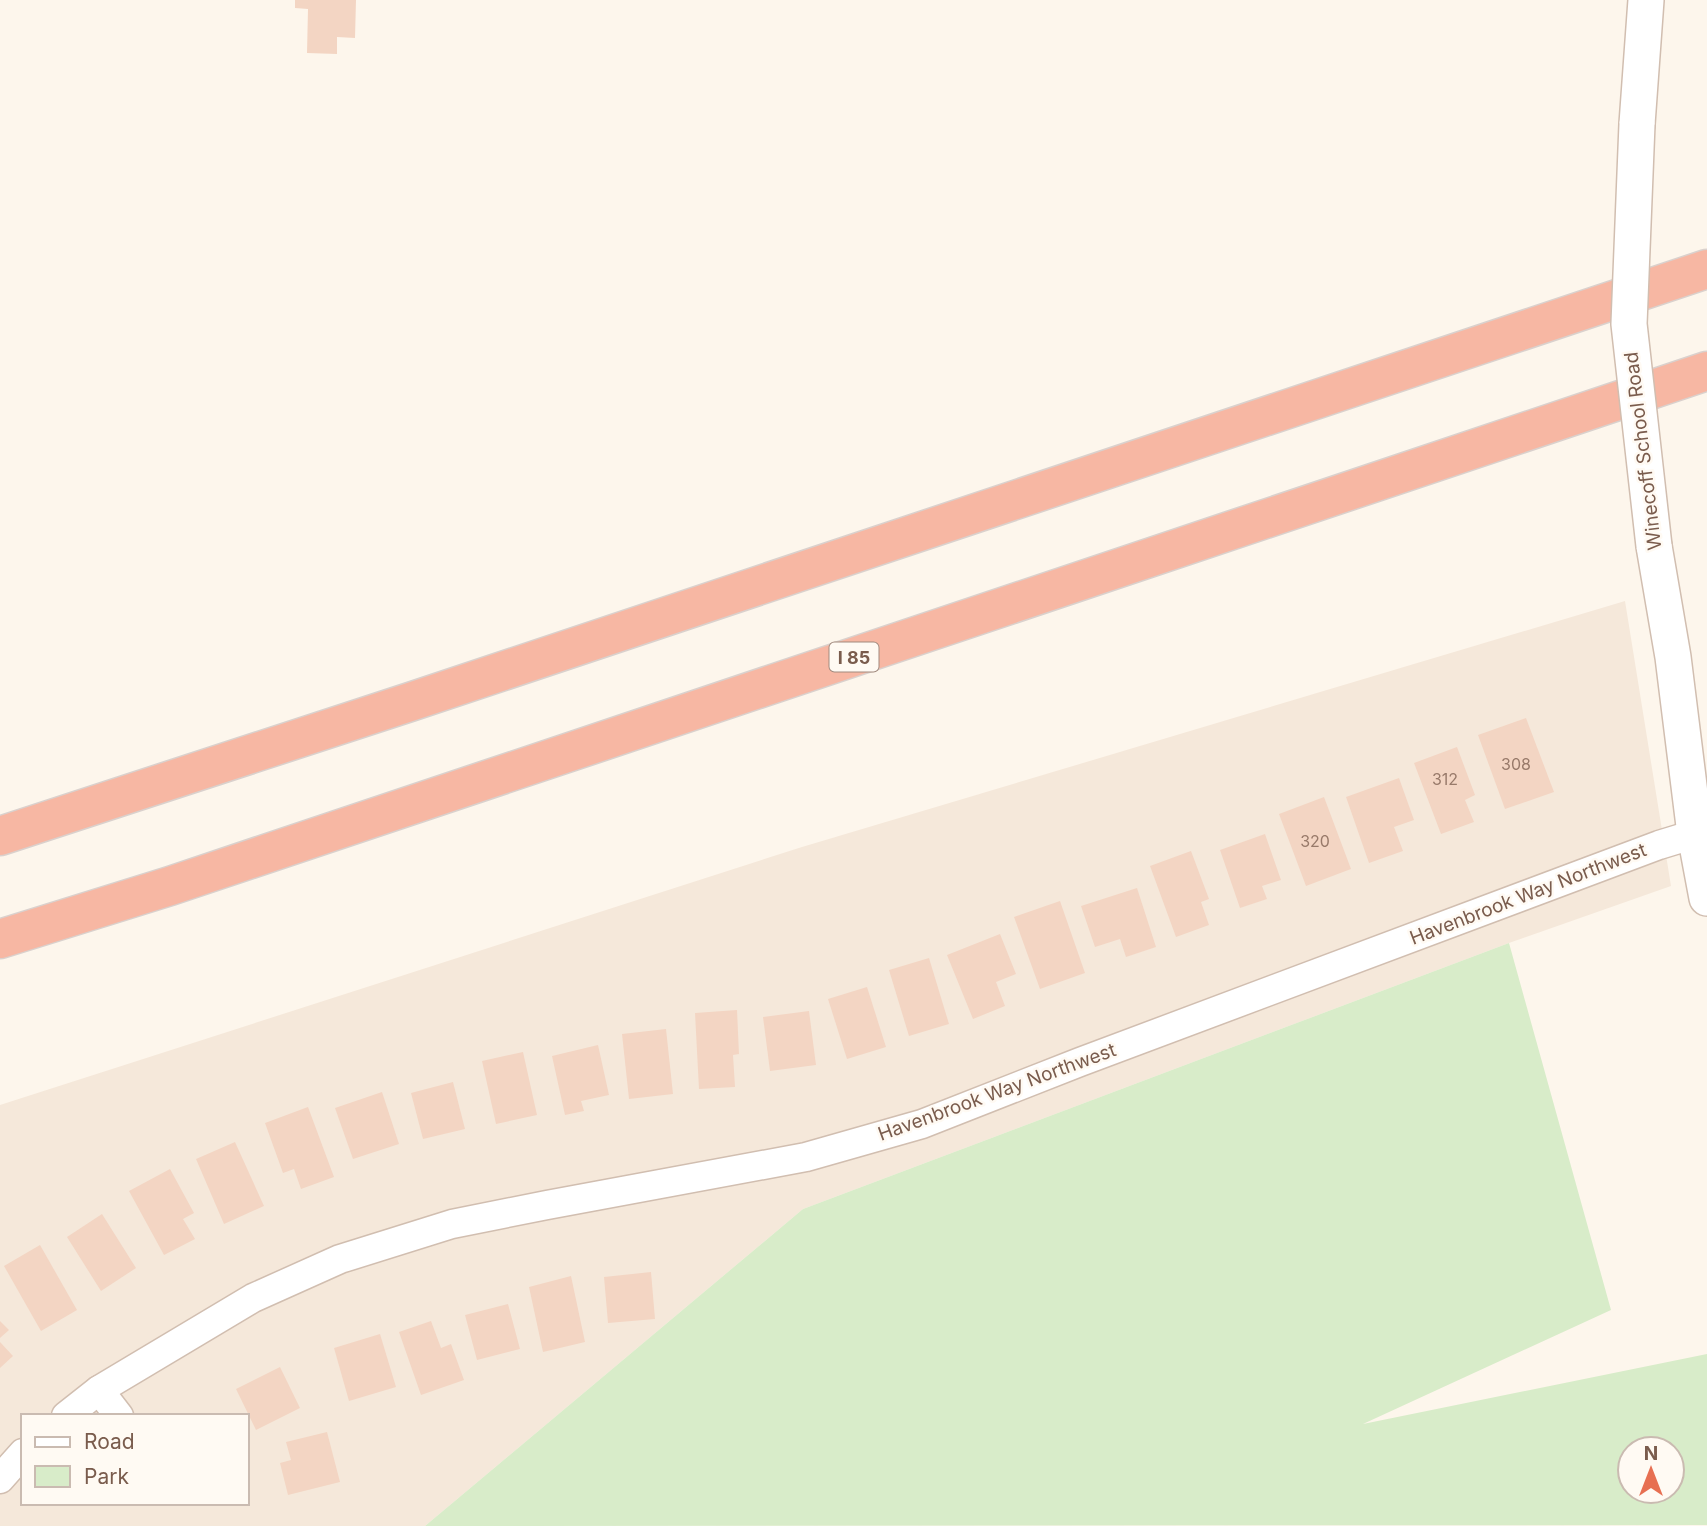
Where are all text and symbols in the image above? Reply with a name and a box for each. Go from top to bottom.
street label: Winecoff School Road [1619,351,1667,551]
road number: I 85 [830,642,878,672]
house number: 308 [1501,754,1531,774]
house number: 312 [1432,769,1458,789]
house number: 320 [1300,831,1330,851]
street label: Havenbrook Way Northwest [1407,838,1649,950]
street label: Havenbrook Way Northwest [875,1038,1119,1146]
legend [21,1414,248,1505]
text: Road [84,1429,135,1454]
north arrow [1616,1435,1686,1505]
text: N [1644,1442,1658,1465]
text: Park [84,1464,129,1489]

